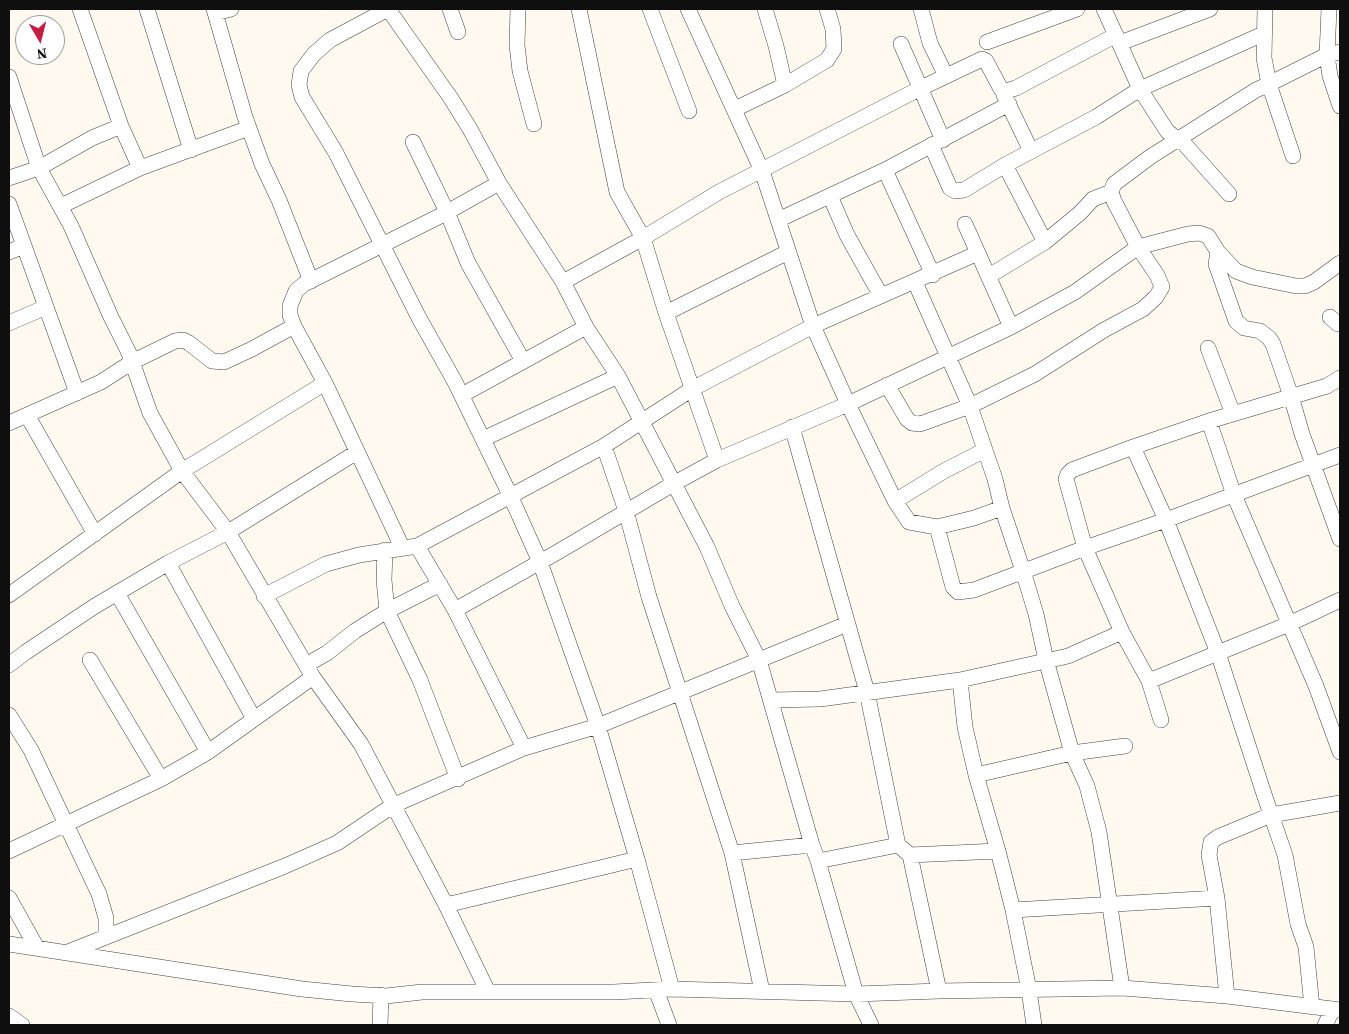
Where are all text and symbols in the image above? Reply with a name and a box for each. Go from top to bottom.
north arrow [15,15,65,65]
text: N [36,43,48,64]

